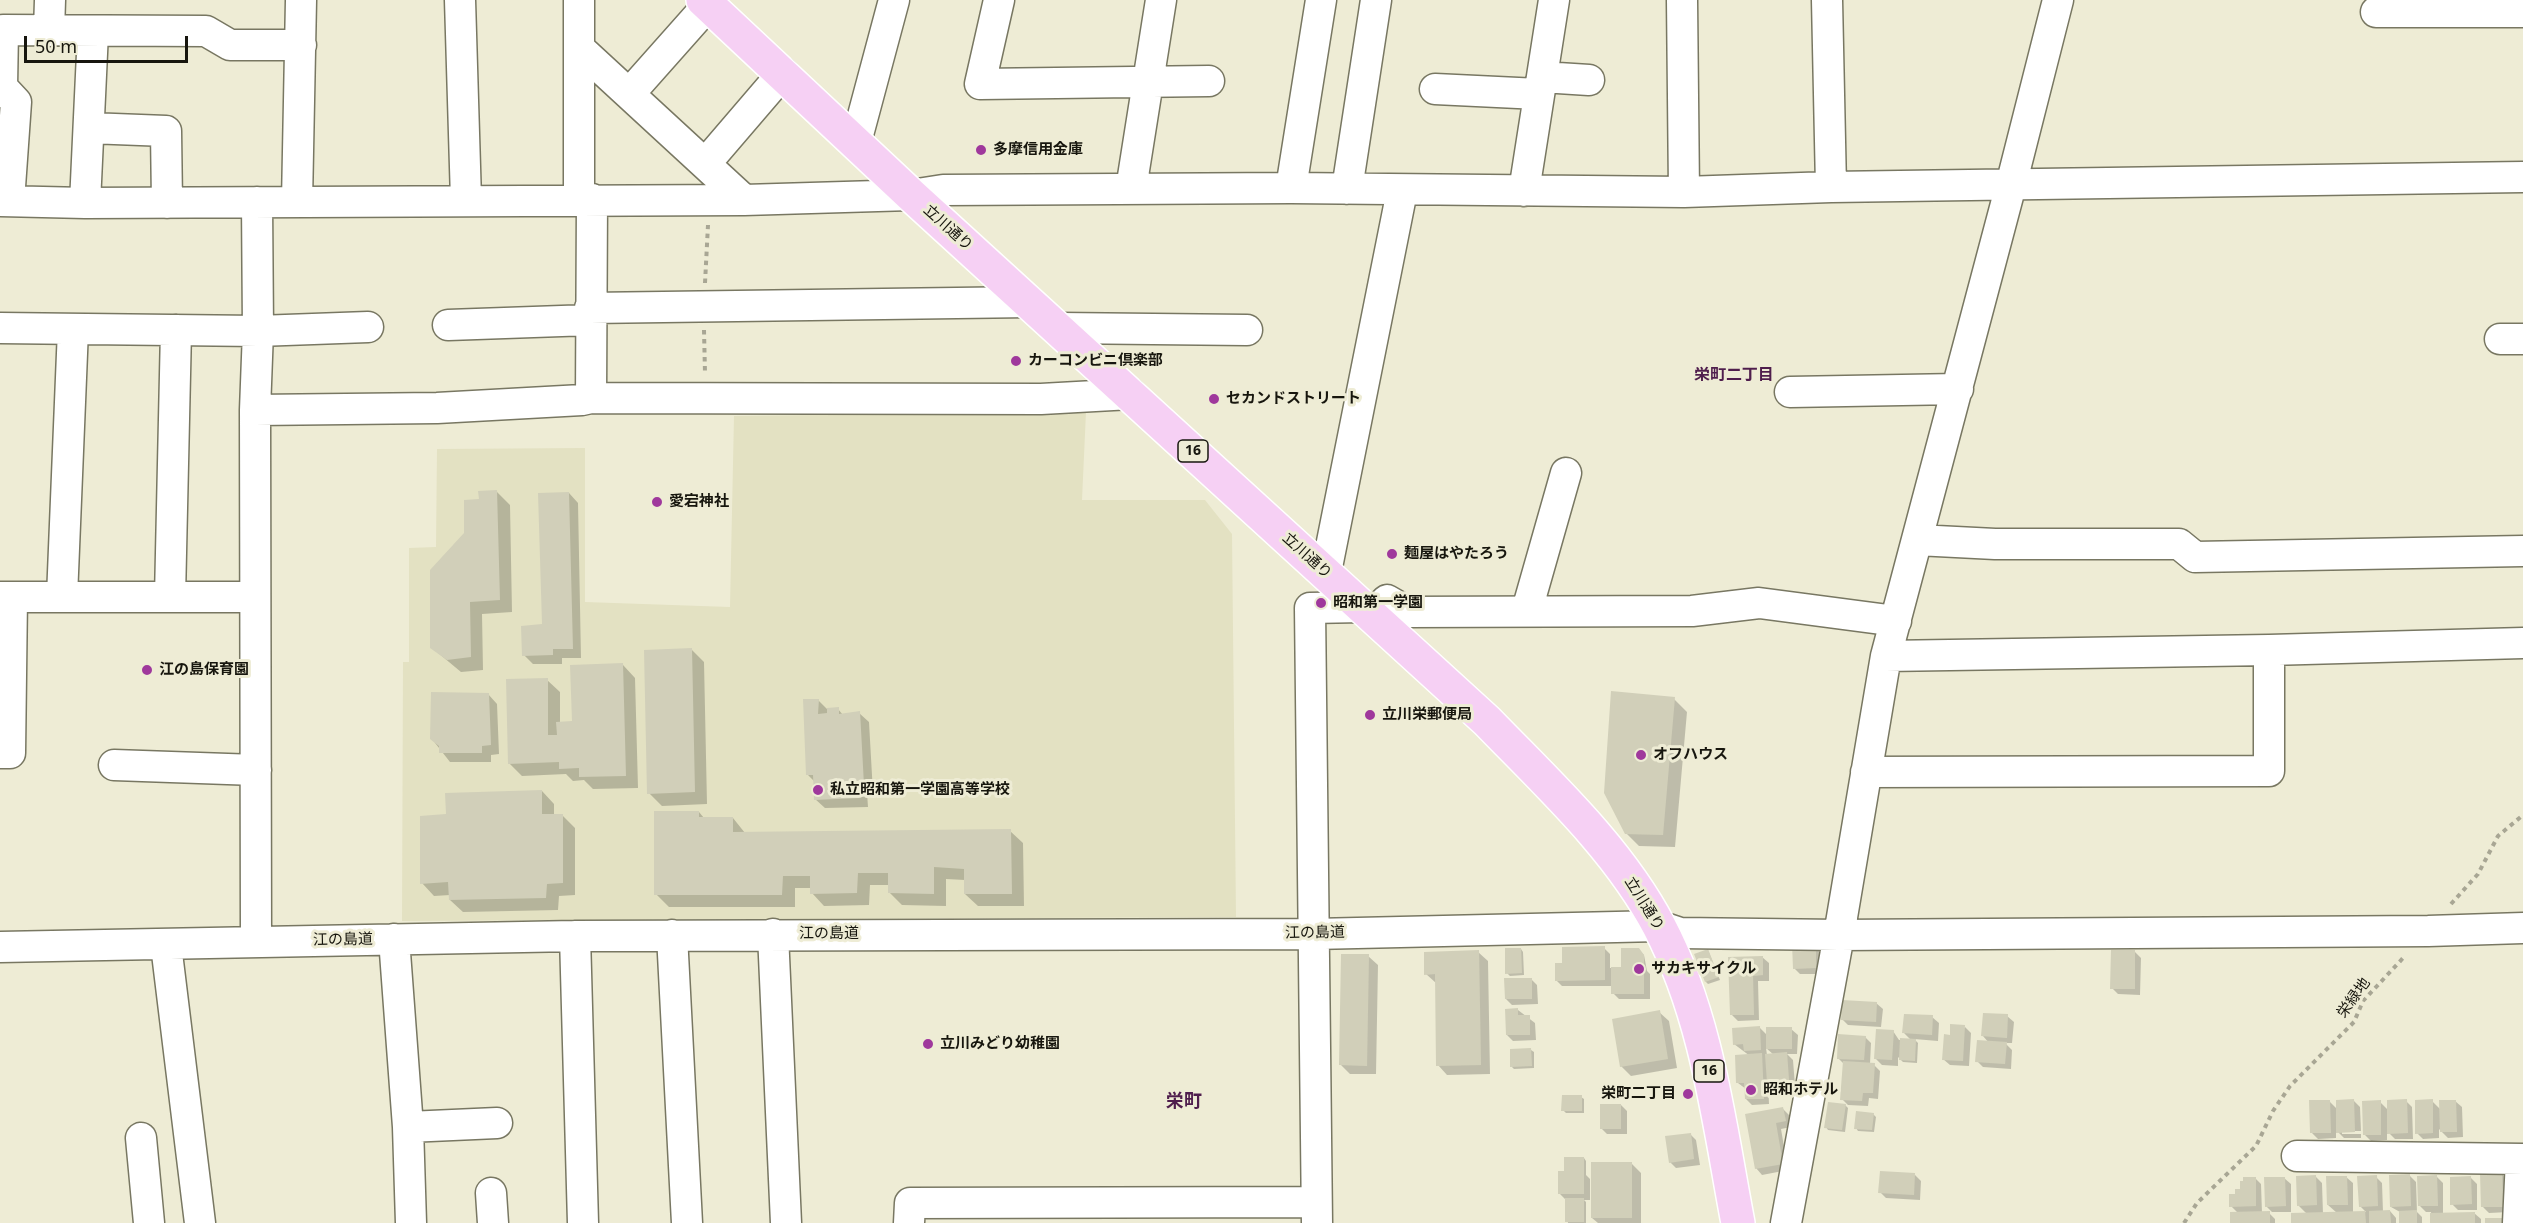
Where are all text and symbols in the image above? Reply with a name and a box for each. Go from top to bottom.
scale bar [27,24,190,62]
text: 50 m [35,34,77,58]
place label: 多摩信用金庫 [993,141,1083,159]
marker: 多摩信用金庫 [974,143,988,157]
street label: 立川通り [920,201,976,255]
place label: カーコンビニ倶楽部 [1028,352,1163,370]
marker: カーコンビニ倶楽部 [1009,354,1023,368]
district label: 栄町二丁目 [1694,365,1774,385]
place label: セカンドストリート [1226,390,1361,408]
marker: セカンドストリート [1207,392,1221,406]
road number: 16 [1178,440,1208,462]
place label: 愛宕神社 [669,493,729,511]
marker: 愛宕神社 [650,495,664,509]
street label: 立川通り [1279,529,1335,583]
place label: 麺屋はやたろう [1404,545,1509,563]
marker: 麺屋はやたろう [1385,547,1399,561]
place label: 昭和第一学園 [1333,594,1423,612]
marker: 昭和第一学園 [1314,596,1328,610]
place label: 江の島保育園 [159,661,249,679]
marker: 江の島保育園 [140,663,154,677]
place label: 立川栄郵便局 [1382,706,1472,724]
marker: 立川栄郵便局 [1363,708,1377,722]
place label: オフハウス [1653,746,1728,764]
marker: オフハウス [1634,748,1648,762]
place label: 私立昭和第一学園高等学校 [830,781,1010,799]
marker: 私立昭和第一学園高等学校 [811,783,825,797]
street label: 立川通り [1620,874,1668,934]
street label: 江の島道 [1285,923,1345,943]
street label: 江の島道 [799,925,859,943]
street label: 江の島道 [313,930,373,950]
place label: サカキサイクル [1651,960,1756,978]
marker: サカキサイクル [1632,962,1646,976]
street label: 栄緑地 [2333,975,2375,1021]
place label: 立川みどり幼稚園 [940,1035,1060,1053]
marker: 立川みどり幼稚園 [921,1037,935,1051]
road number: 16 [1694,1060,1724,1082]
place label: 昭和ホテル [1763,1081,1838,1099]
marker: 昭和ホテル [1744,1083,1758,1097]
place label: 栄町二丁目 [1601,1085,1676,1103]
marker: 栄町二丁目 [1681,1087,1695,1101]
district label: 栄町 [1166,1091,1202,1113]

